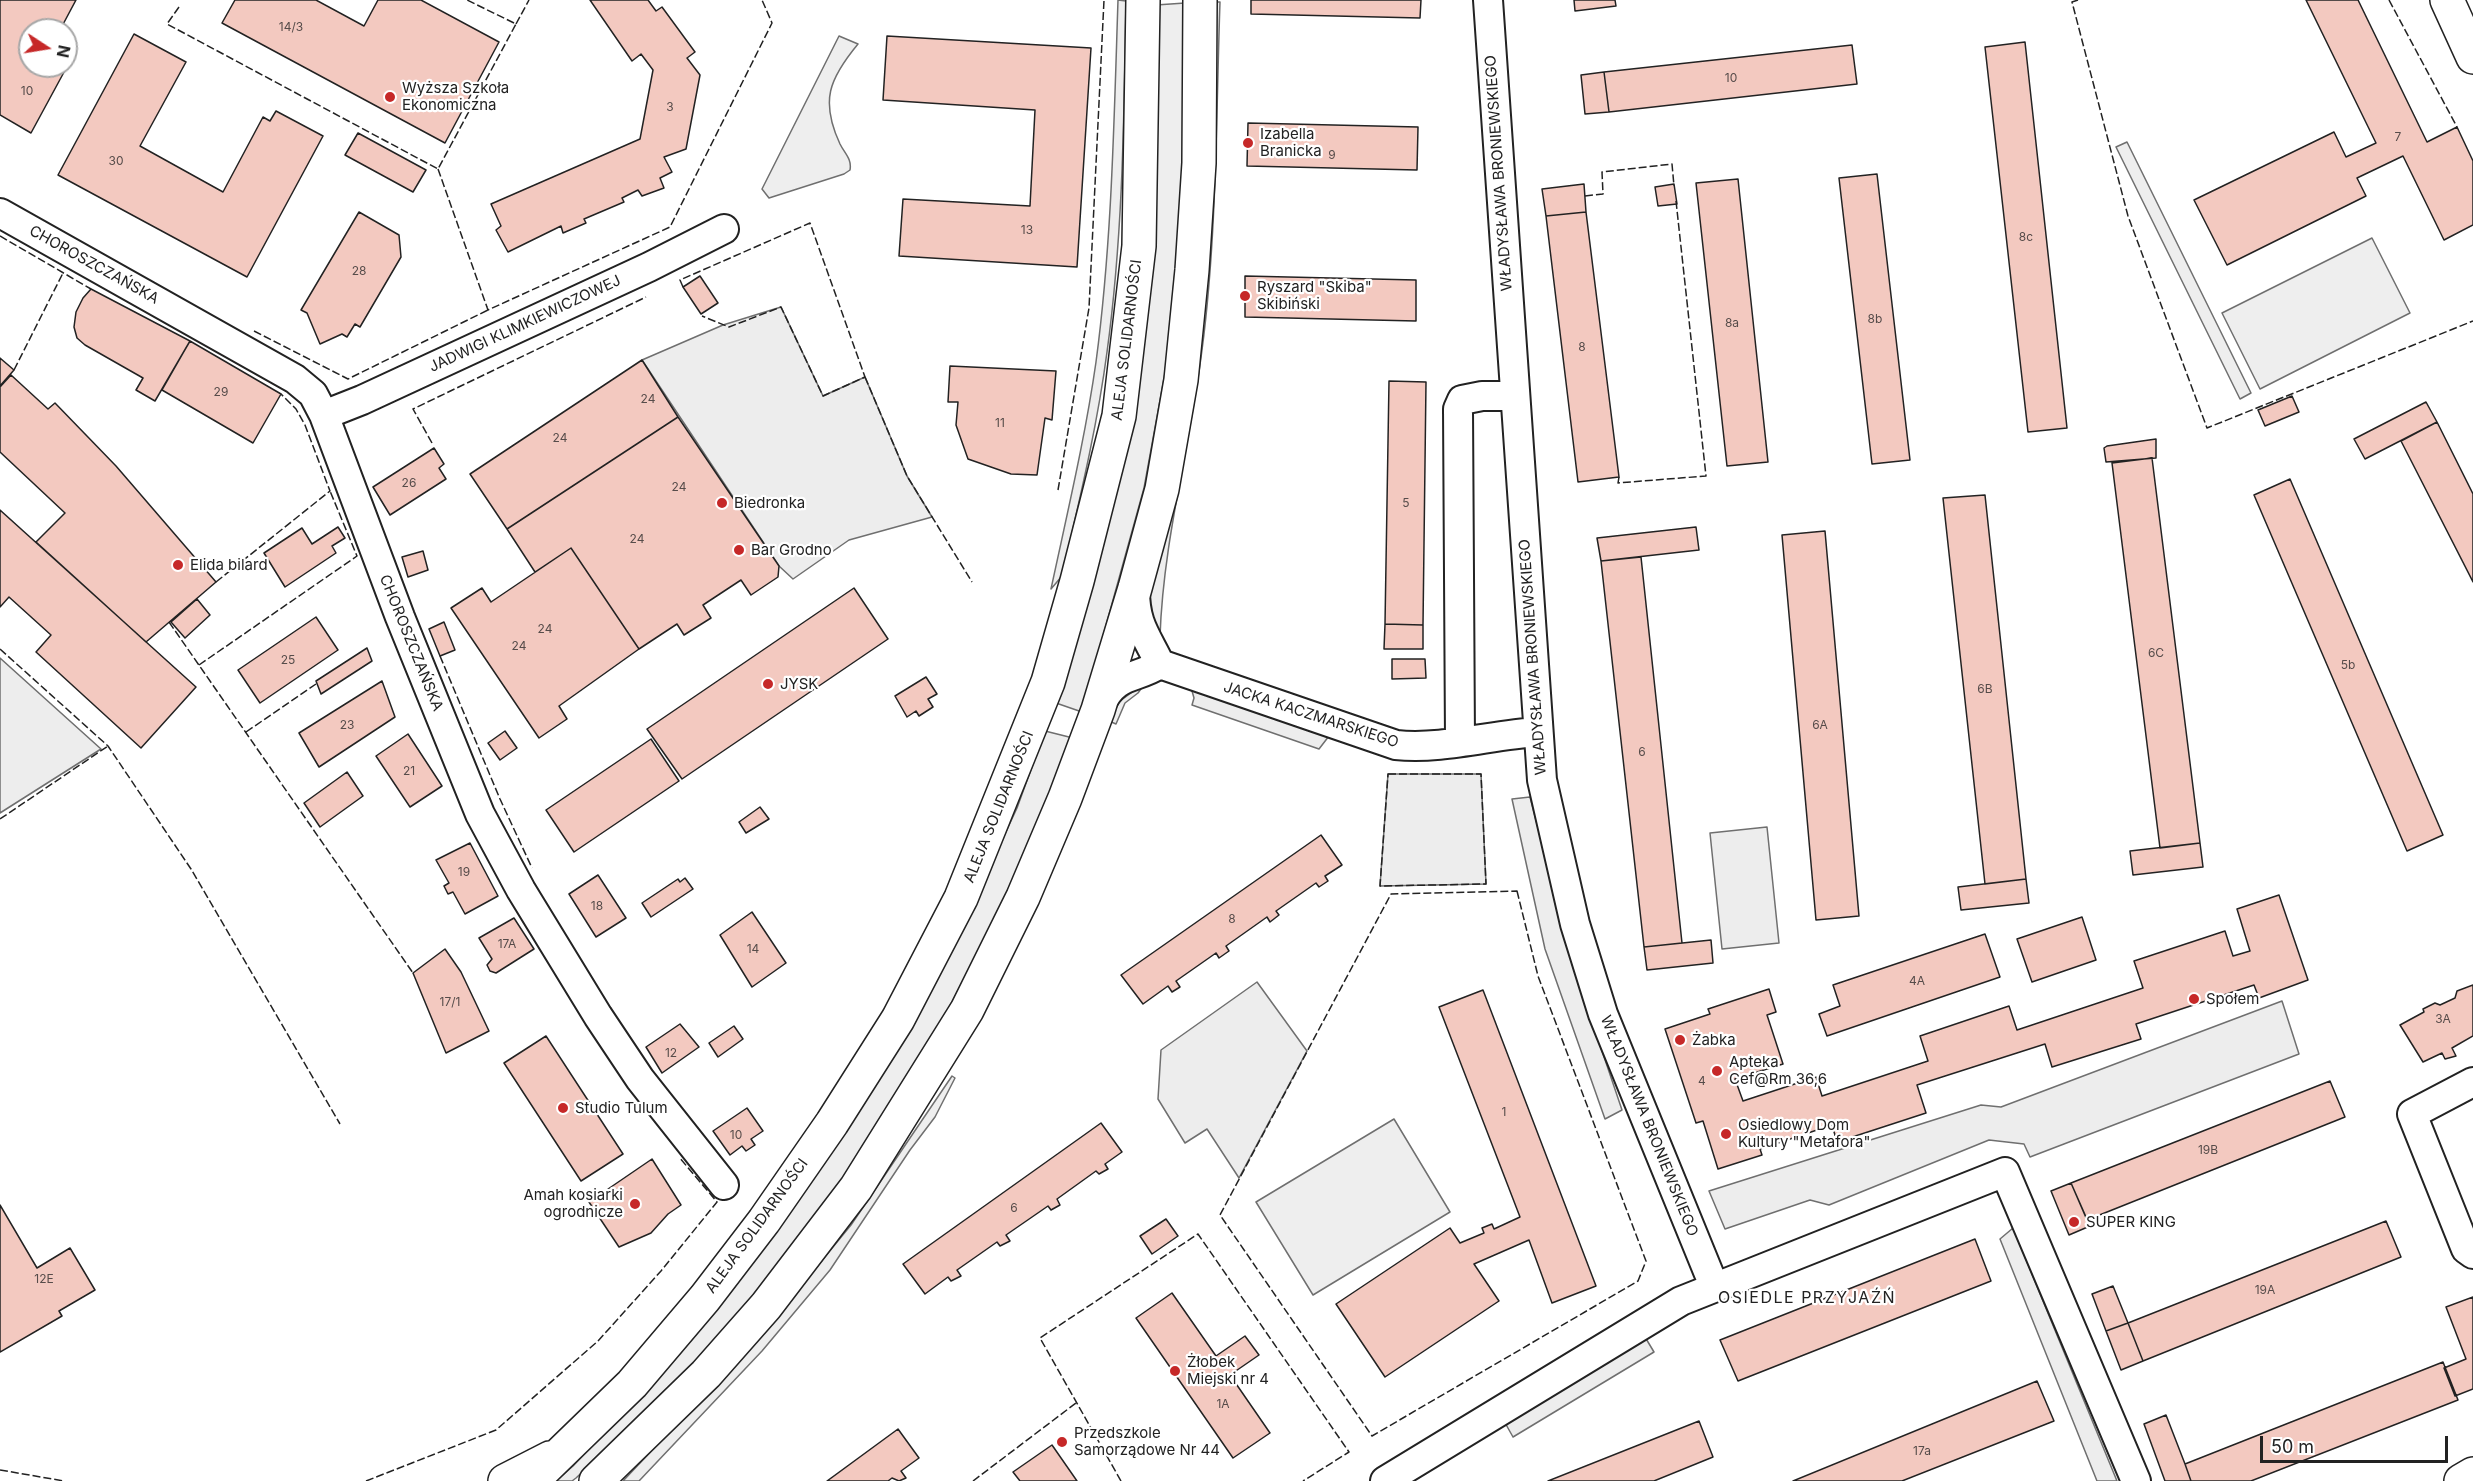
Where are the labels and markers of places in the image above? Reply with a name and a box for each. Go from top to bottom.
place label: Wyższa Szkoła Ekonomiczna [402,79,509,114]
marker: Wyższa Szkoła Ekonomiczna [383,90,397,104]
place label: Izabella Branicka [1260,125,1322,160]
marker: Izabella Branicka [1241,136,1255,150]
place label: Ryszard "Skiba" Skibiński [1257,278,1372,313]
marker: Ryszard "Skiba" Skibiński [1238,289,1252,303]
place label: Biedronka [734,494,805,512]
marker: Biedronka [715,496,729,510]
place label: Bar Grodno [751,541,832,559]
marker: Bar Grodno [732,543,746,557]
place label: Elida bilard [190,556,268,574]
marker: Elida bilard [171,558,185,572]
place label: JYSK [780,675,818,693]
marker: JYSK [761,677,775,691]
place label: Społem [2206,990,2259,1008]
marker: Społem [2187,992,2201,1006]
place label: Żabka [1692,1031,1736,1049]
marker: Żabka [1673,1033,1687,1047]
place label: Apteka Cef@Rm 36,6 [1729,1053,1827,1088]
marker: Apteka Cef@Rm 36,6 [1710,1064,1724,1078]
place label: Studio Tulum [575,1099,668,1117]
marker: Studio Tulum [556,1101,570,1115]
place label: Osiedlowy Dom Kultury "Metafora" [1738,1116,1870,1151]
marker: Osiedlowy Dom Kultury "Metafora" [1719,1127,1733,1141]
place label: Amah kosiarki ogrodnicze [523,1186,623,1221]
marker: Amah kosiarki ogrodnicze [628,1197,642,1211]
place label: SUPER KING [2086,1213,2176,1231]
marker: SUPER KING [2067,1215,2081,1229]
place label: Żłobek Miejski nr 4 [1187,1353,1269,1388]
marker: Żłobek Miejski nr 4 [1168,1364,1182,1378]
place label: Przedszkole Samorządowe Nr 44 [1074,1424,1220,1459]
marker: Przedszkole Samorządowe Nr 44 [1055,1435,1069,1449]

